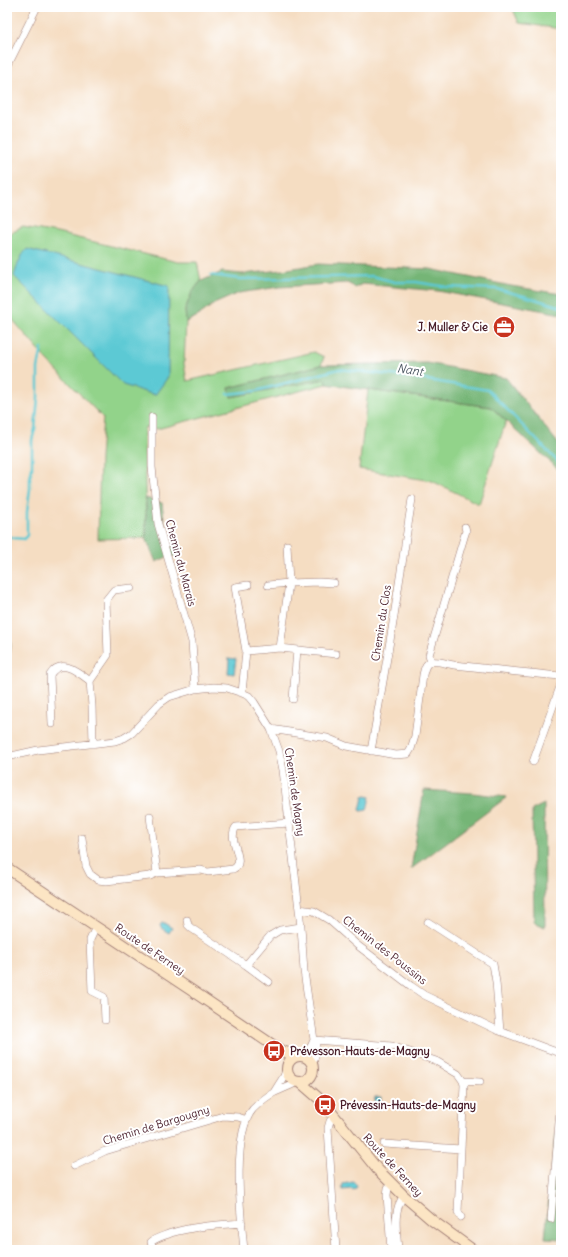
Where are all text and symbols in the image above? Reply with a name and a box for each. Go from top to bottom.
office icon: J. Muller & Cie [491,314,517,340]
place label: J. Muller & Cie [418,320,488,334]
water label: Nant [396,360,426,379]
street label: Chemin du Marais [163,518,199,608]
street label: Chemin du Clos [368,584,394,662]
street label: Chemin de Magny [282,747,308,837]
street label: Chemin des Poussins [340,913,430,987]
street label: Route de Ferney [112,920,188,978]
bus stop icon: Prévesson-Hauts-de-Magny [261,1038,287,1064]
place label: Prévesson-Hauts-de-Magny [290,1044,430,1059]
bus stop icon: Prévessin-Hauts-de-Magny [312,1092,338,1118]
place label: Prévessin-Hauts-de-Magny [340,1098,476,1113]
street label: Chemin de Bargougny [101,1102,211,1148]
street label: Route de Ferney [360,1131,426,1199]

